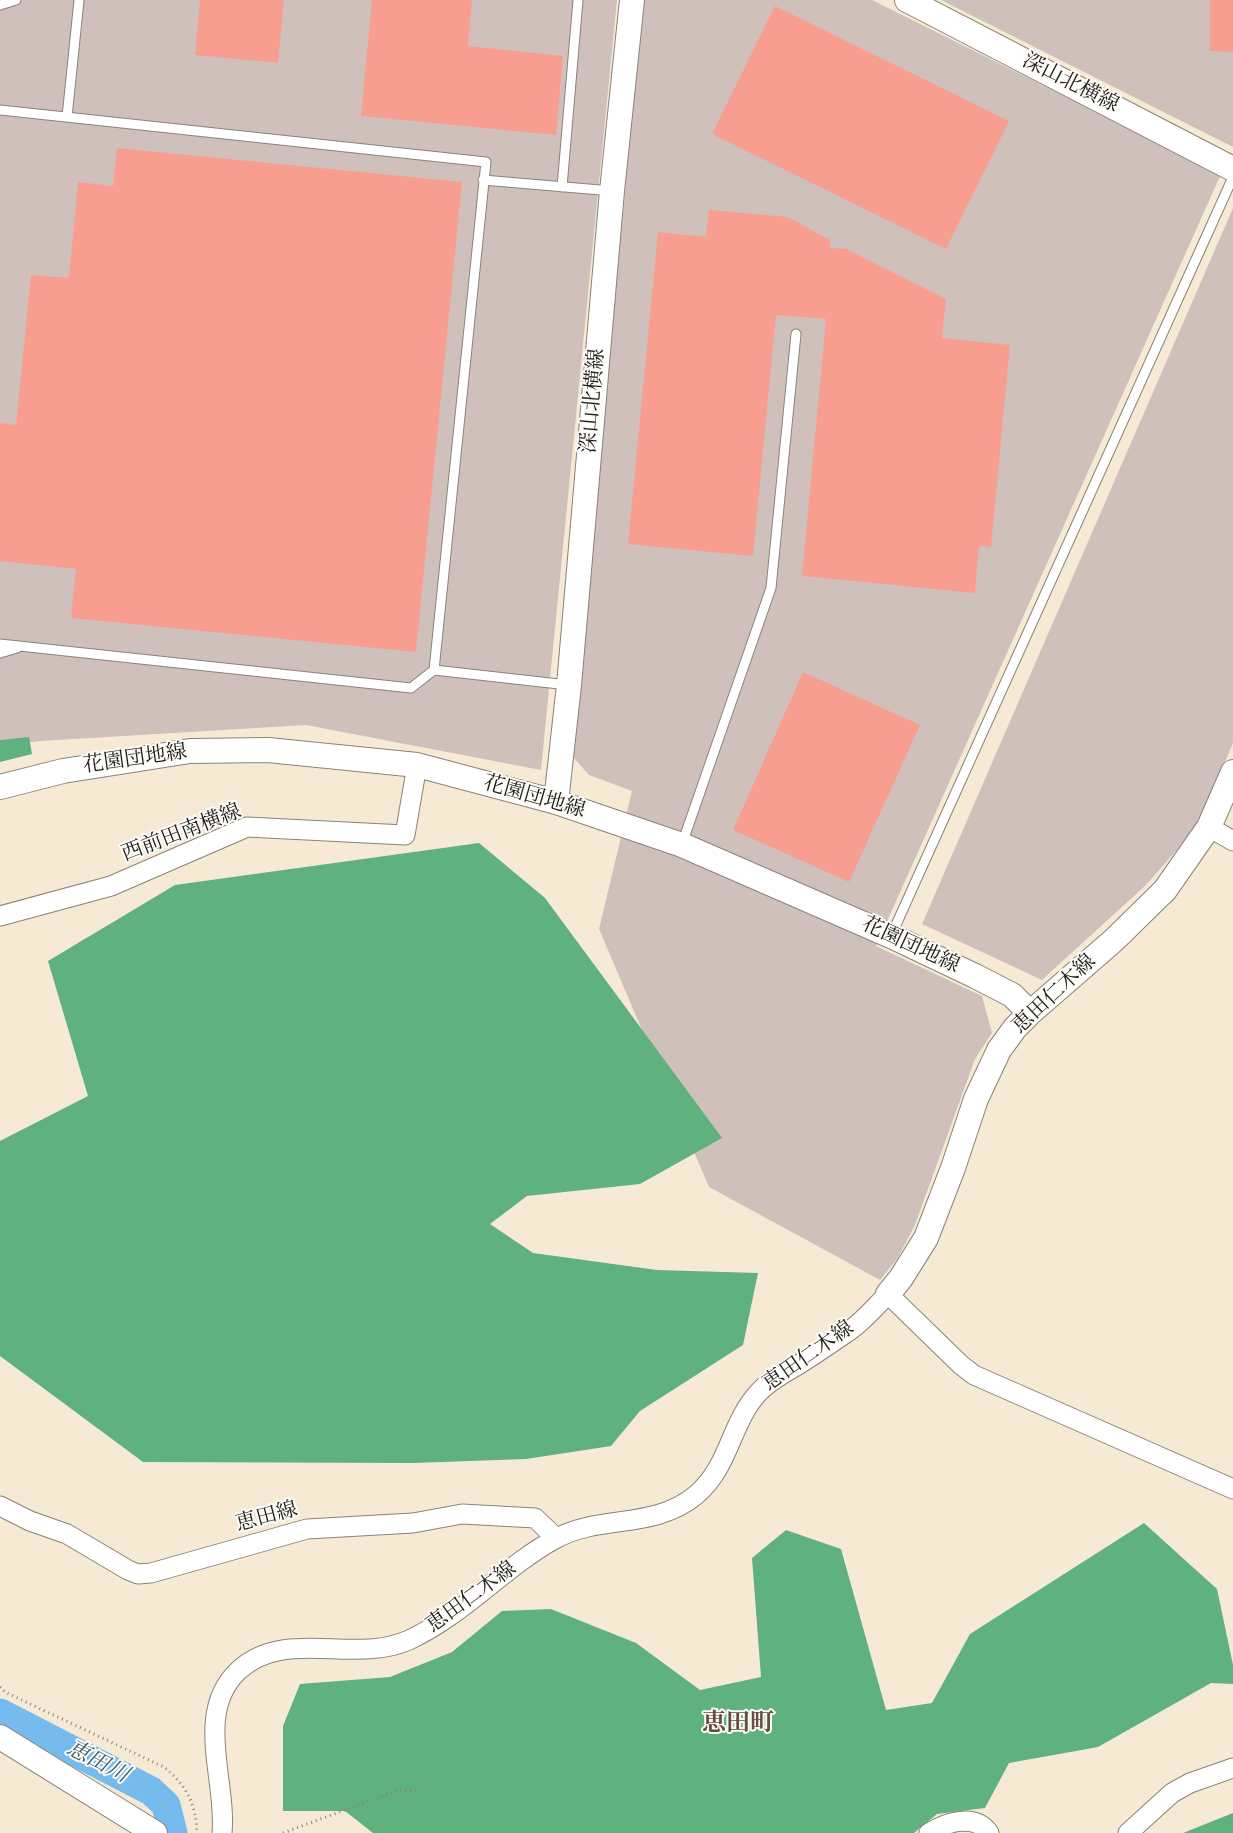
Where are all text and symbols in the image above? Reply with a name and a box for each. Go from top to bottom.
street label: 深山北横線 [1018,49,1122,119]
street label: 深山北横線 [577,348,611,454]
street label: 花園団地線 [81,740,189,780]
street label: 花園団地線 [480,771,588,825]
street label: 西前田南横線 [119,800,245,868]
street label: 花園団地線 [857,912,963,980]
street label: 恵田仁木線 [1008,950,1102,1040]
street label: 恵田仁木線 [759,1317,859,1397]
street label: 恵田線 [233,1498,301,1538]
street label: 恵田仁木線 [422,1557,522,1639]
district label: 恵田町 [702,1711,774,1739]
water label: 恵田川 [62,1736,132,1790]

